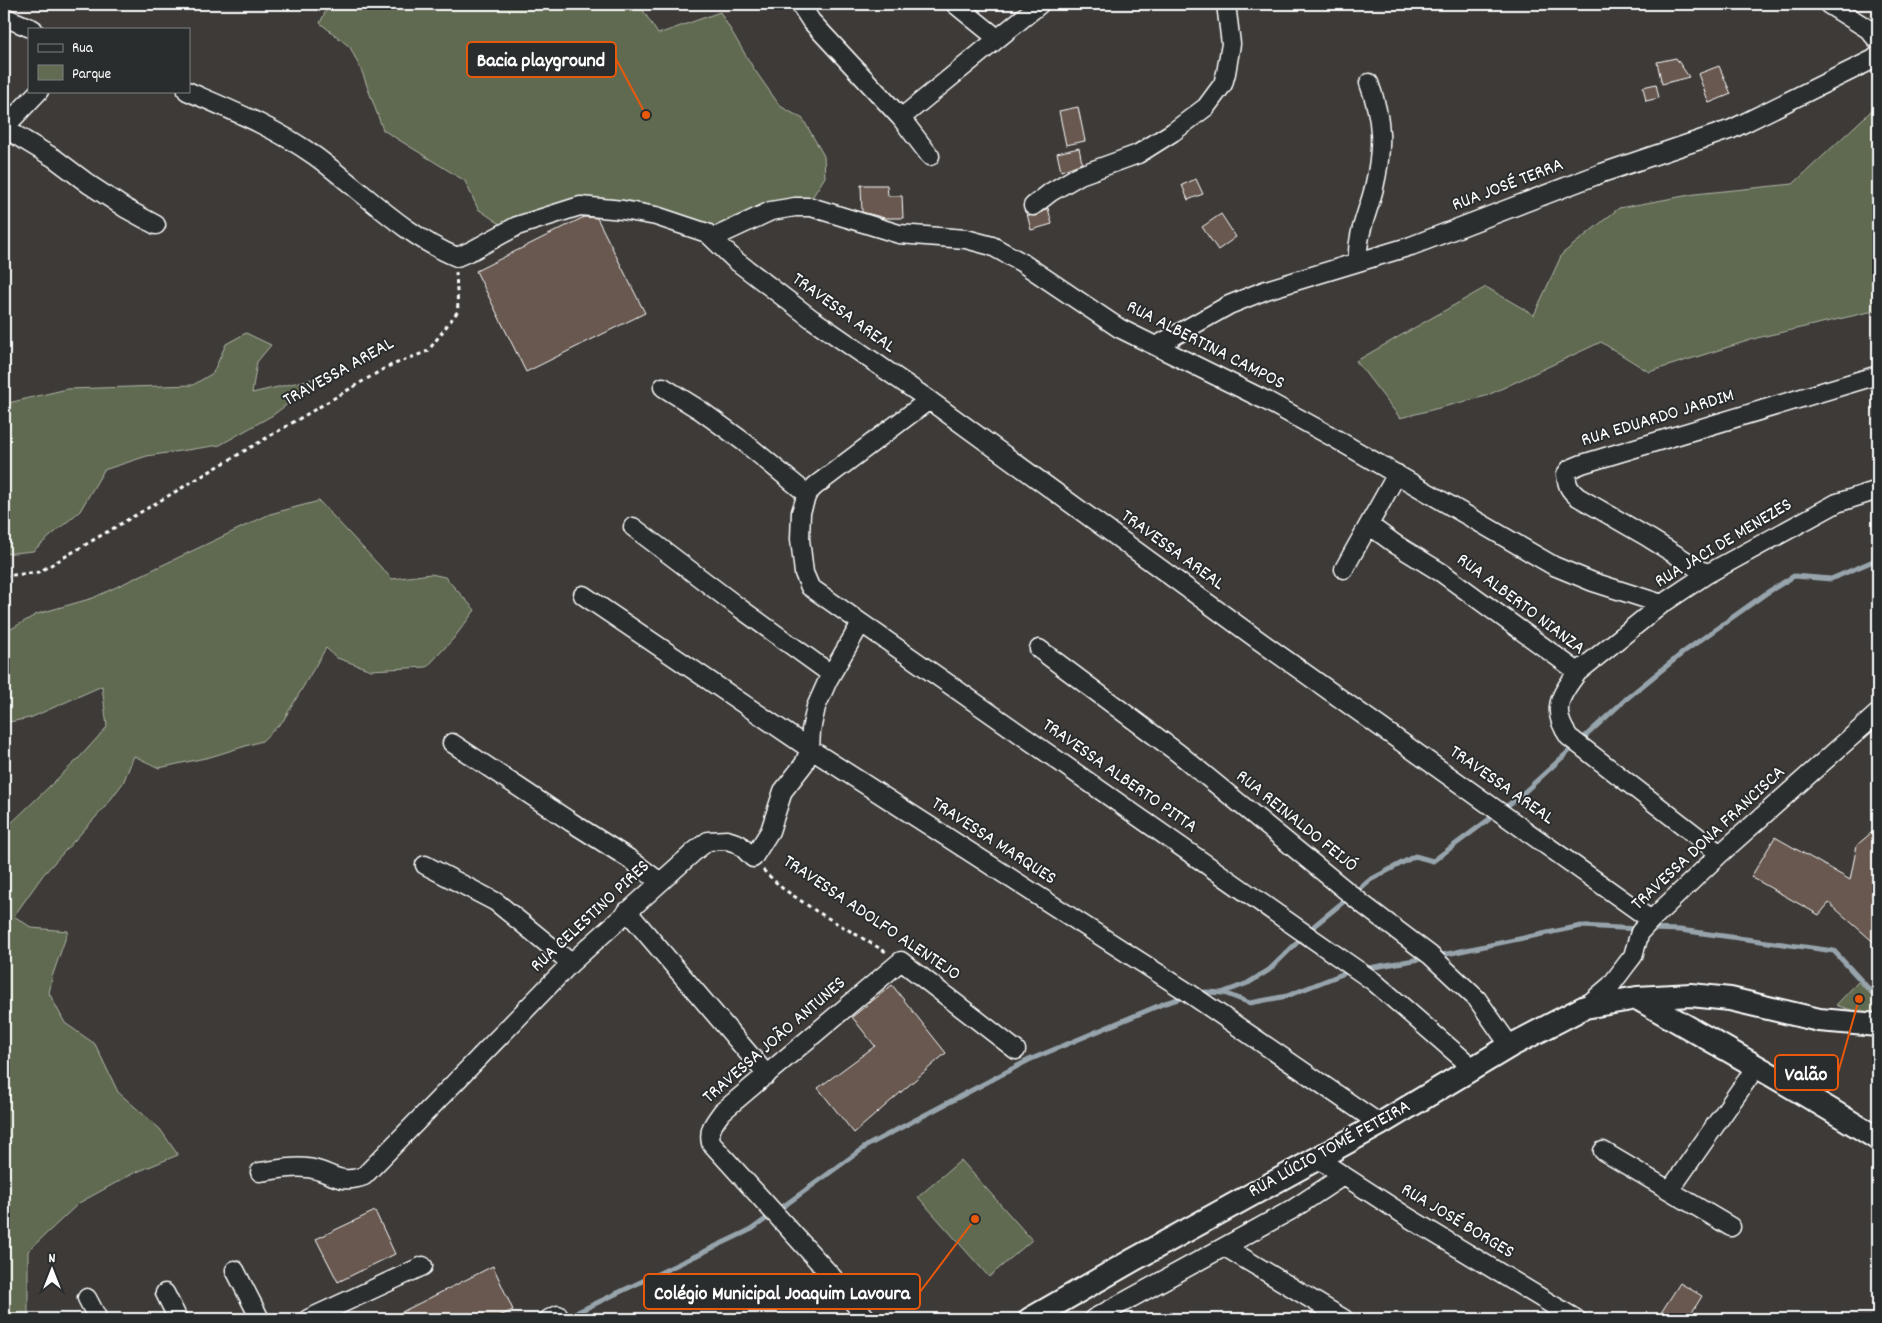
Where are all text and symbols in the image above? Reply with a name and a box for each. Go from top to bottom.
legend [28,28,190,92]
text: Rua [72,38,94,60]
callout: Bacia playground [467,42,616,77]
text: Bacia playground [477,48,605,76]
text: Parque [72,64,112,86]
street label: RUA JOSÉ TERRA [1448,152,1568,220]
street label: TRAVESSA AREAL [785,267,901,361]
street label: RUA ALBERTINA CAMPOS [1121,294,1289,398]
street label: TRAVESSA AREAL [279,331,399,415]
street label: RUA EDUARDO JARDIM [1578,383,1738,455]
street label: RUA JACI DE MENEZES [1650,492,1798,596]
street label: TRAVESSA AREAL [1114,504,1230,598]
street label: RUA ALBERTO NIANZA [1450,548,1590,662]
street label: TRAVESSA ALBERTO PITTA [1036,713,1202,841]
street label: TRAVESSA AREAL [1443,740,1559,832]
street label: TRAVESSA DONA FRANCISCA [1626,760,1792,918]
street label: RUA REINALDO FEIJÓ [1229,764,1363,880]
street label: TRAVESSA MARQUES [925,791,1061,893]
street label: TRAVESSA ADOLFO ALENTEJO [777,849,965,989]
street label: RUA CELESTINO PIRES [525,854,657,980]
street label: TRAVESSA JOÃO ANTUNES [697,971,853,1111]
callout: Valão [1775,1055,1838,1090]
text: Valão [1785,1062,1827,1090]
street label: RUA LÚCIO TOMÉ FETEIRA [1244,1094,1416,1206]
street label: RUA JOSÉ BORGES [1395,1177,1519,1267]
north arrow [28,1246,78,1296]
text: N [49,1249,56,1269]
callout: Colégio Municipal Joaquim Lavoura [644,1274,920,1309]
text: Colégio Municipal Joaquim Lavoura [654,1281,911,1309]

